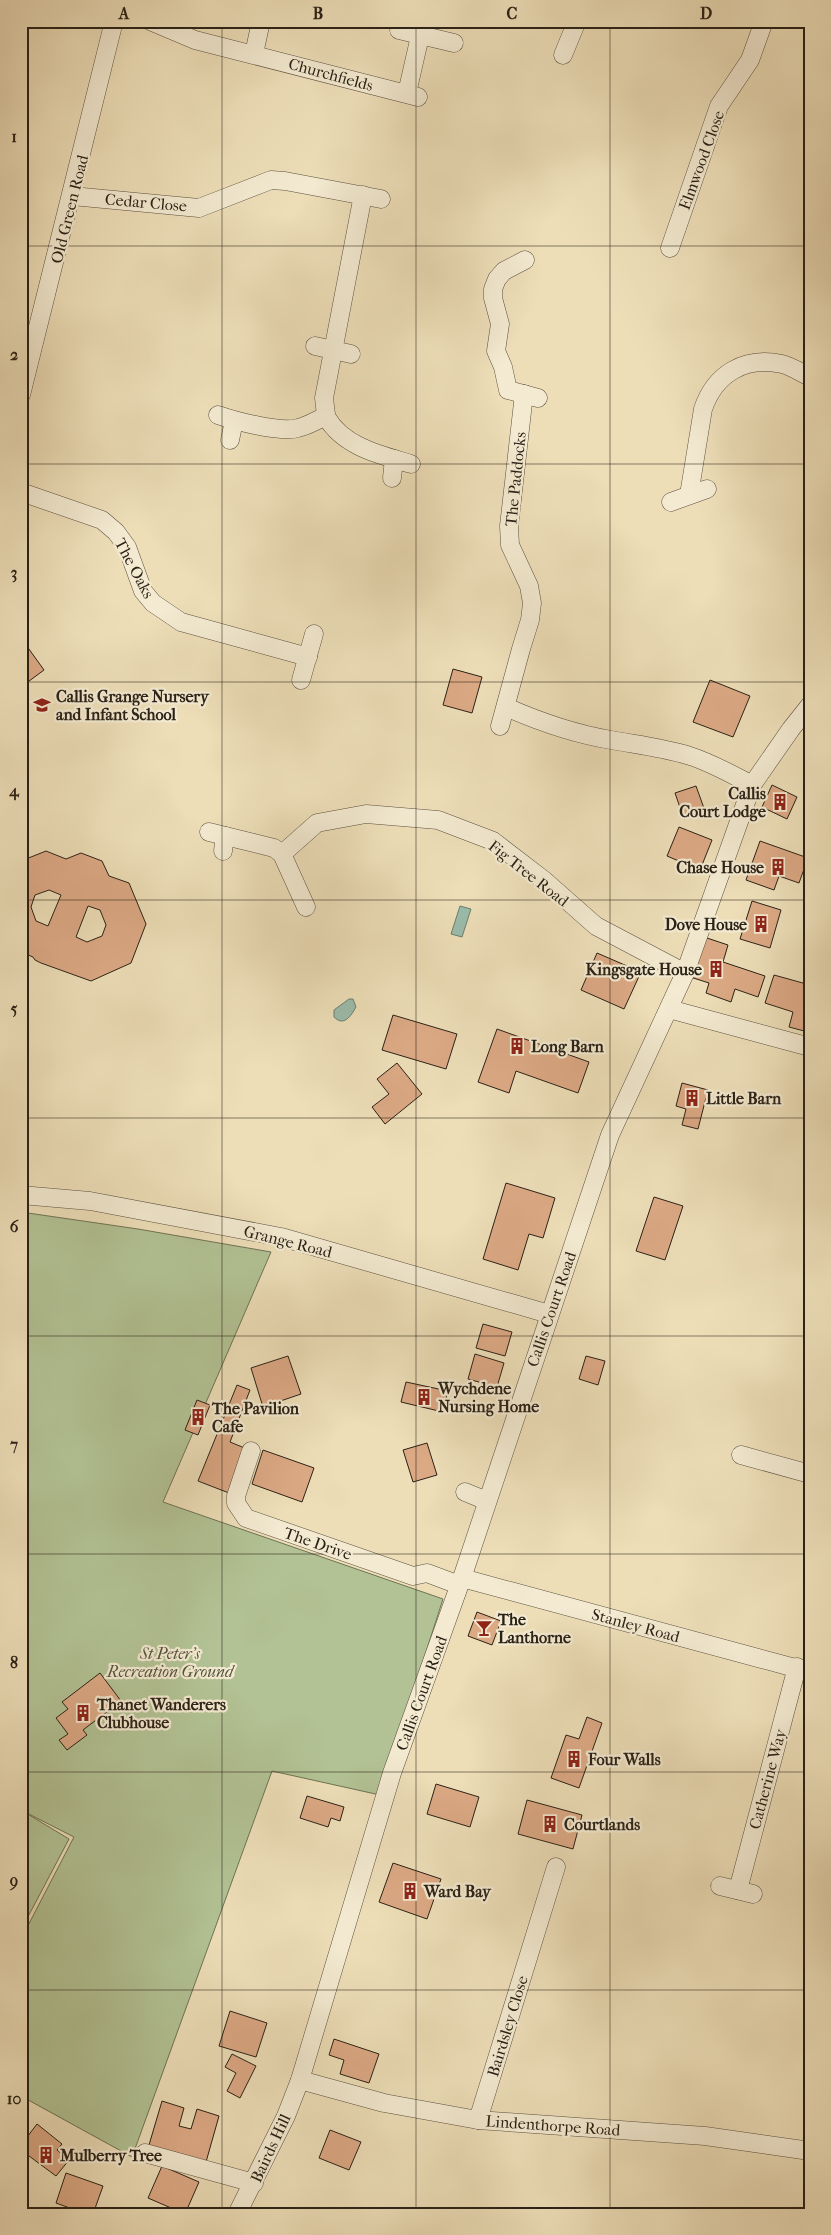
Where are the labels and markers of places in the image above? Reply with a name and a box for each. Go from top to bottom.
place label: Callis Grange Nursery and Infant School [56,687,210,724]
school or university icon: Callis Grange Nursery and Infant School [32,695,52,715]
place label: Callis Court Lodge [679,784,766,822]
building icon: Callis Court Lodge [770,792,790,812]
building icon: Chase House [768,857,788,877]
place label: Chase House [676,858,764,877]
building icon: Dove House [751,914,771,934]
place label: Dove House [665,915,747,934]
building icon: Kingsgate House [706,959,726,979]
place label: Kingsgate House [586,960,702,980]
building icon: Long Barn [507,1036,527,1056]
place label: Long Barn [531,1037,605,1057]
building icon: Little Barn [682,1088,702,1108]
place label: Little Barn [706,1089,782,1108]
place label: Wychdene Nursing Home [437,1379,539,1417]
building icon: Wychdene Nursing Home [414,1387,434,1407]
place label: The Pavilion Cafe [211,1399,300,1436]
building icon: The Pavilion Cafe [188,1407,208,1427]
place label: The Lanthorne [497,1610,571,1647]
bar icon: The Lanthorne [474,1618,494,1638]
place label: Thanet Wanderers Clubhouse [96,1695,226,1732]
building icon: Thanet Wanderers Clubhouse [73,1703,93,1723]
building icon: Four Walls [564,1749,584,1769]
place label: Four Walls [587,1750,661,1769]
building icon: Courtlands [540,1814,560,1834]
place label: Courtlands [564,1815,640,1834]
building icon: Ward Bay [400,1881,420,1901]
place label: Ward Bay [423,1882,492,1902]
building icon: Mulberry Tree [36,2145,56,2165]
place label: Mulberry Tree [59,2146,162,2166]

